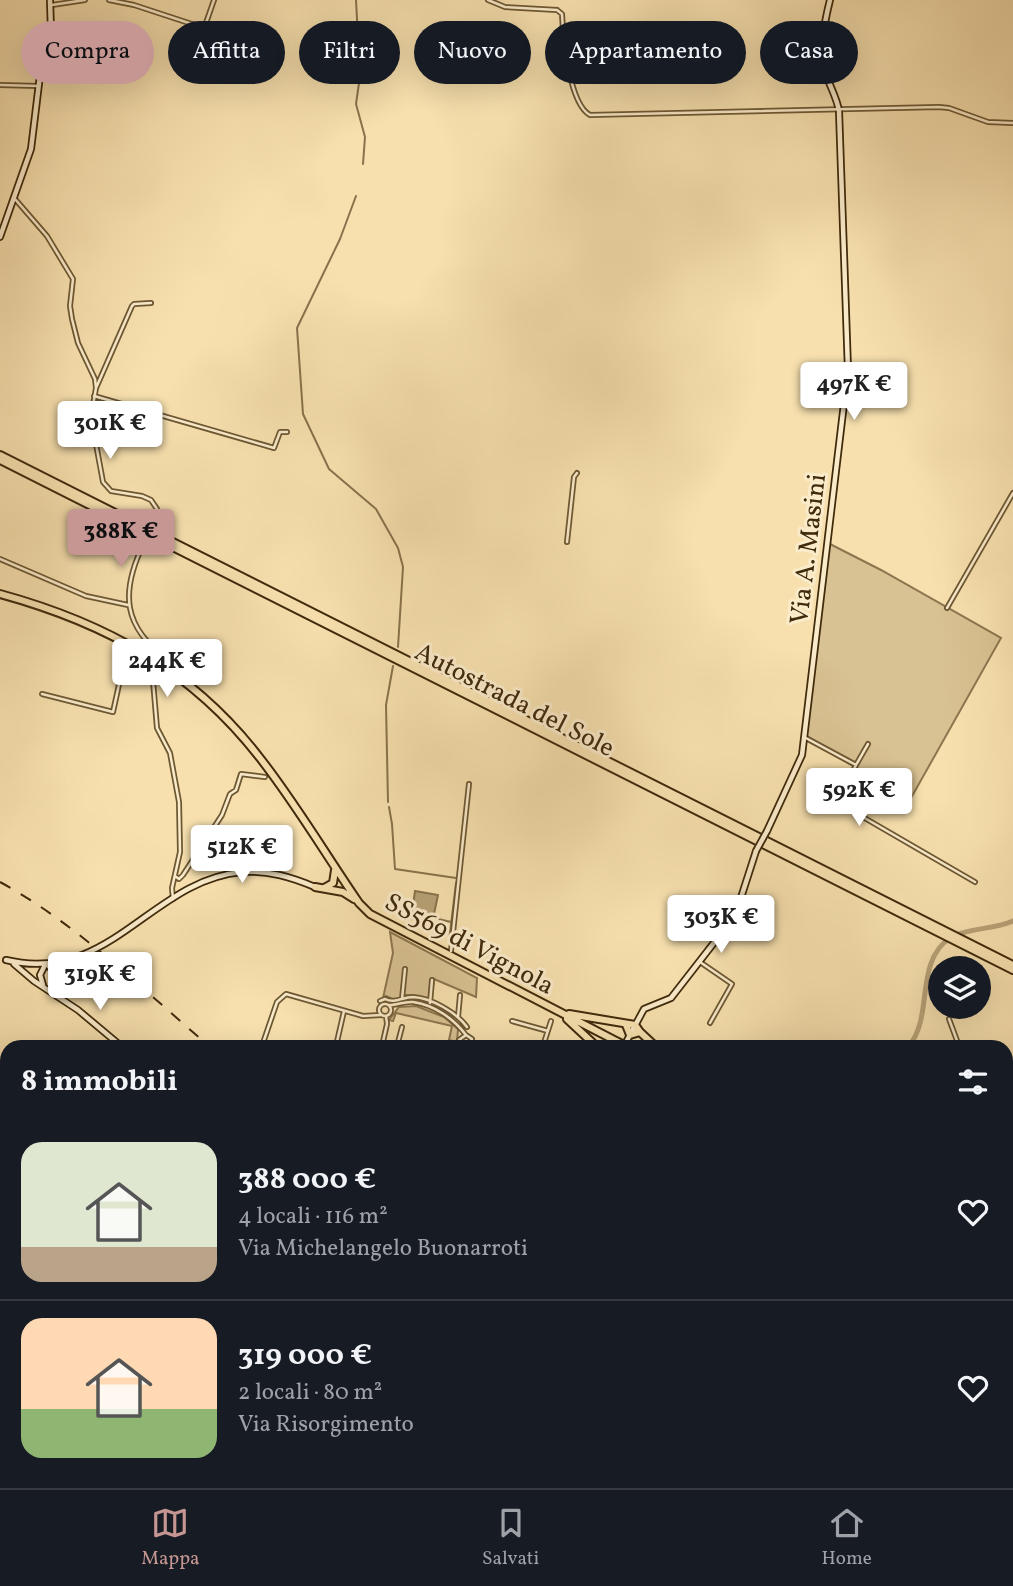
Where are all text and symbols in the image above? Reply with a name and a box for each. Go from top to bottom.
chip: Compra [21,21,154,84]
chip: Affitta [168,21,285,84]
chip: Filtri [299,21,400,84]
chip: Nuovo [414,21,531,84]
chip: Appartamento [545,21,746,84]
chip: Casa [760,21,858,84]
pin: 497K € [797,362,911,422]
text: 497K € [816,369,892,401]
pin: 301K € [53,402,167,461]
text: 301K € [74,408,147,440]
street label: Via A. Masini [782,472,836,627]
pin: 388K € [64,510,178,569]
text: 388K € [83,516,159,548]
street label: Autostrada del Sole [408,635,620,767]
pin: 244K € [110,640,224,699]
text: 244K € [128,646,206,678]
pin: 592K € [802,768,916,828]
text: 592K € [822,775,896,807]
pin: 512K € [185,826,299,885]
text: 512K € [207,832,277,864]
street label: SS569 di Vignola [378,885,560,1005]
pin: 303K € [664,895,778,955]
text: 303K € [683,902,759,934]
pin: 319K € [43,953,157,1012]
map controls [928,956,991,1019]
button: layers [928,956,991,1019]
text: 319K € [64,959,136,991]
text: 8 immobili [21,1061,178,1103]
icon: filters [954,1063,992,1101]
text: 388 000 € [238,1159,376,1201]
icon: home [77,1170,161,1254]
icon: heart [954,1193,992,1231]
text: 4 locali · 116 m² [238,1201,388,1233]
text: Via Michelangelo Buonarroti [238,1233,528,1265]
text: 319 000 € [238,1335,372,1377]
icon: home [77,1346,161,1430]
icon: heart [954,1369,992,1407]
text: 2 locali · 80 m² [238,1377,382,1409]
text: Via Risorgimento [238,1409,414,1441]
tab: Mappa [141,1504,200,1572]
tab: Salvati [482,1504,539,1572]
tab: Home [822,1504,872,1572]

